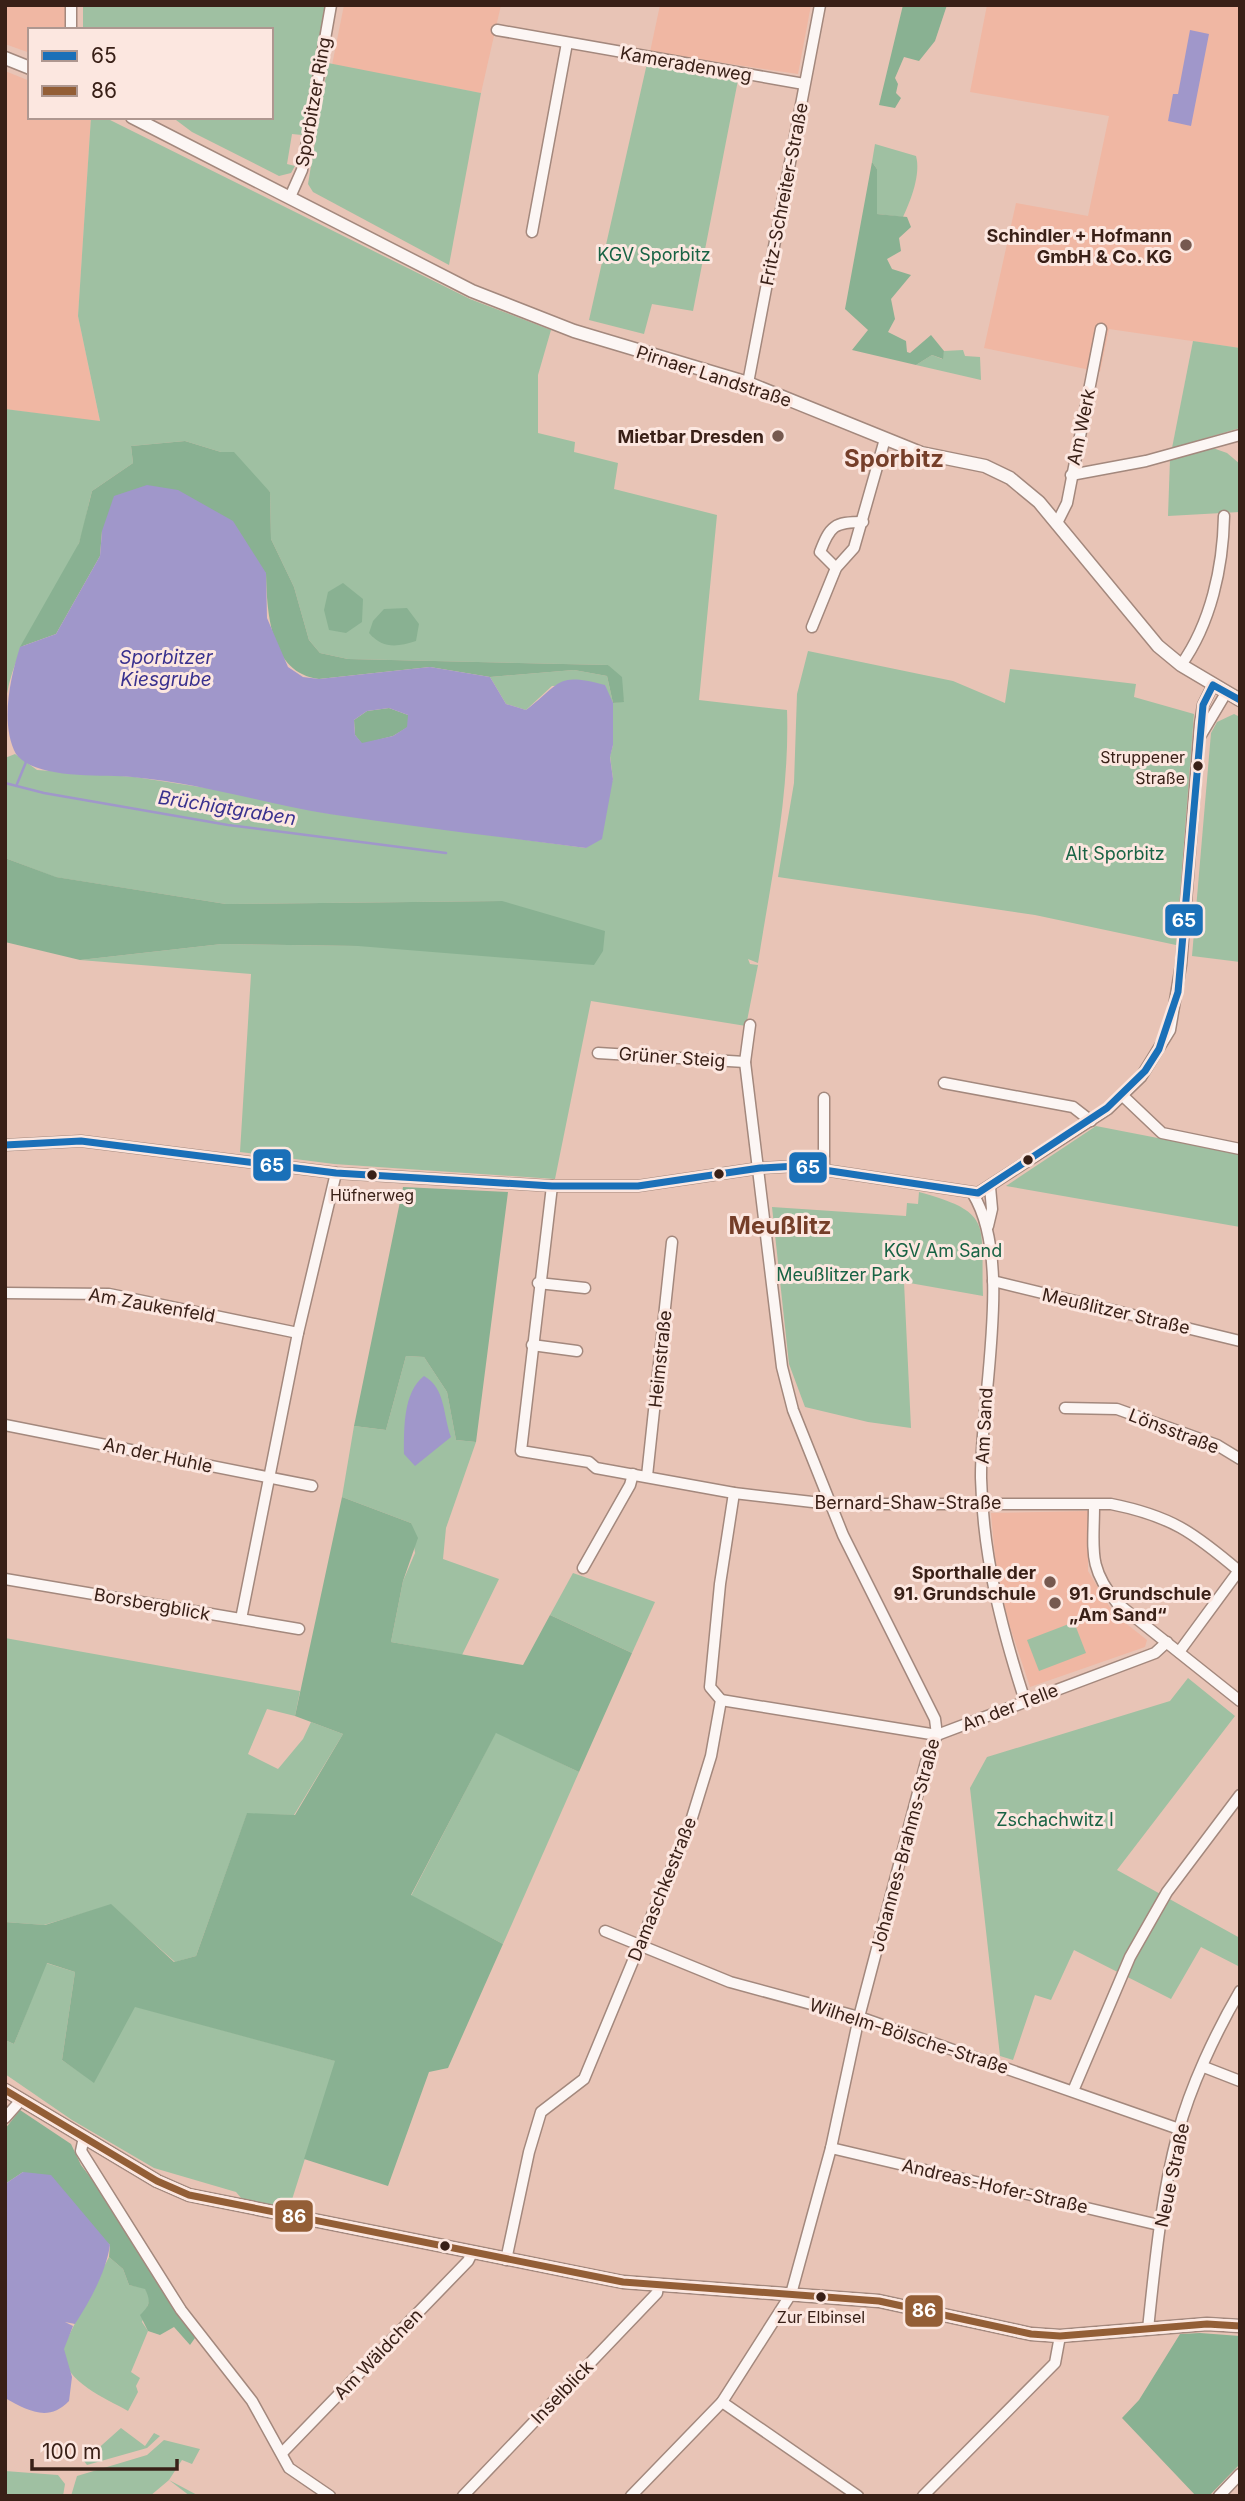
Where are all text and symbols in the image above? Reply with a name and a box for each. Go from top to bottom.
legend [28,28,273,119]
street label: Sporbitzer Ring [291,36,335,168]
street label: Kameradenweg [618,42,754,86]
text: 65 [91,43,117,68]
text: 86 [91,78,117,103]
street label: Fritz-Schreiter-Straße [756,101,812,287]
place label: Schindler + Hofmann GmbH & Co. KG [986,225,1172,267]
marker: Schindler + Hofmann GmbH & Co. KG [1178,237,1194,253]
park label: KGV Sporbitz [597,244,711,265]
street label: Pirnaer Landstraße [634,341,794,411]
street label: Am Werk [1063,387,1099,467]
place label: Mietbar Dresden [617,426,764,447]
marker: Mietbar Dresden [770,428,786,444]
district label: Sporbitz [844,444,944,473]
water label: Sporbitzer Kiesgrube [119,646,214,691]
place label: Struppener Straße [1100,747,1185,788]
marker: Struppener Straße [1191,759,1205,773]
water label: Brüchigtgraben [156,786,298,830]
park label: Alt Sporbitz [1065,843,1165,864]
line badge: 65 [1164,903,1204,937]
text: 65 [1172,909,1196,932]
street label: Grüner Steig [618,1043,726,1071]
line badge: 65 [252,1148,292,1182]
line badge: 65 [788,1151,828,1184]
unlabelled marker [1021,1153,1035,1167]
text: 65 [260,1154,284,1177]
text: 65 [796,1156,820,1179]
unlabelled marker [712,1167,726,1181]
marker: Hüfnerweg [365,1168,379,1182]
place label: Hüfnerweg [330,1185,414,1205]
district label: Meußlitz [729,1211,831,1240]
park label: KGV Am Sand [884,1240,1002,1261]
park label: Meußlitzer Park [776,1264,910,1285]
street label: Am Zaukenfeld [87,1284,217,1326]
street label: Meußlitzer Straße [1040,1284,1192,1338]
street label: Heimstraße [644,1309,676,1409]
street label: Am Sand [972,1387,996,1465]
street label: Lönsstraße [1126,1404,1222,1458]
street label: An der Huhle [102,1433,214,1477]
street label: Bernard-Shaw-Straße [814,1492,1002,1513]
place label: Sporthalle der 91. Grundschule [894,1562,1036,1604]
marker: Sporthalle der 91. Grundschule [1042,1574,1058,1590]
street label: Borsbergblick [92,1583,212,1625]
place label: 91. Grundschule „Am Sand“ [1069,1583,1212,1625]
marker: 91. Grundschule „Am Sand“ [1047,1595,1063,1611]
street label: An der Telle [959,1679,1061,1735]
street label: Johannes-Brahms-Straße [866,1736,944,1954]
park label: Zschachwitz I [996,1809,1114,1830]
street label: Damaschkestraße [624,1814,700,1964]
street label: Wilhelm-Bölsche-Straße [807,1994,1011,2078]
street label: Neue Straße [1151,2121,1193,2229]
street label: Andreas-Hofer-Straße [900,2154,1090,2218]
line badge: 86 [274,2199,314,2233]
text: 86 [282,2205,306,2228]
unlabelled marker [438,2239,452,2253]
marker: Zur Elbinsel [814,2290,828,2304]
line badge: 86 [904,2294,944,2328]
text: 86 [912,2299,936,2322]
street label: Am Wäldchen [330,2304,426,2404]
place label: Zur Elbinsel [777,2307,865,2327]
street label: Inselblick [527,2356,597,2428]
scale bar [32,2428,177,2472]
text: 100 m [42,2439,101,2464]

